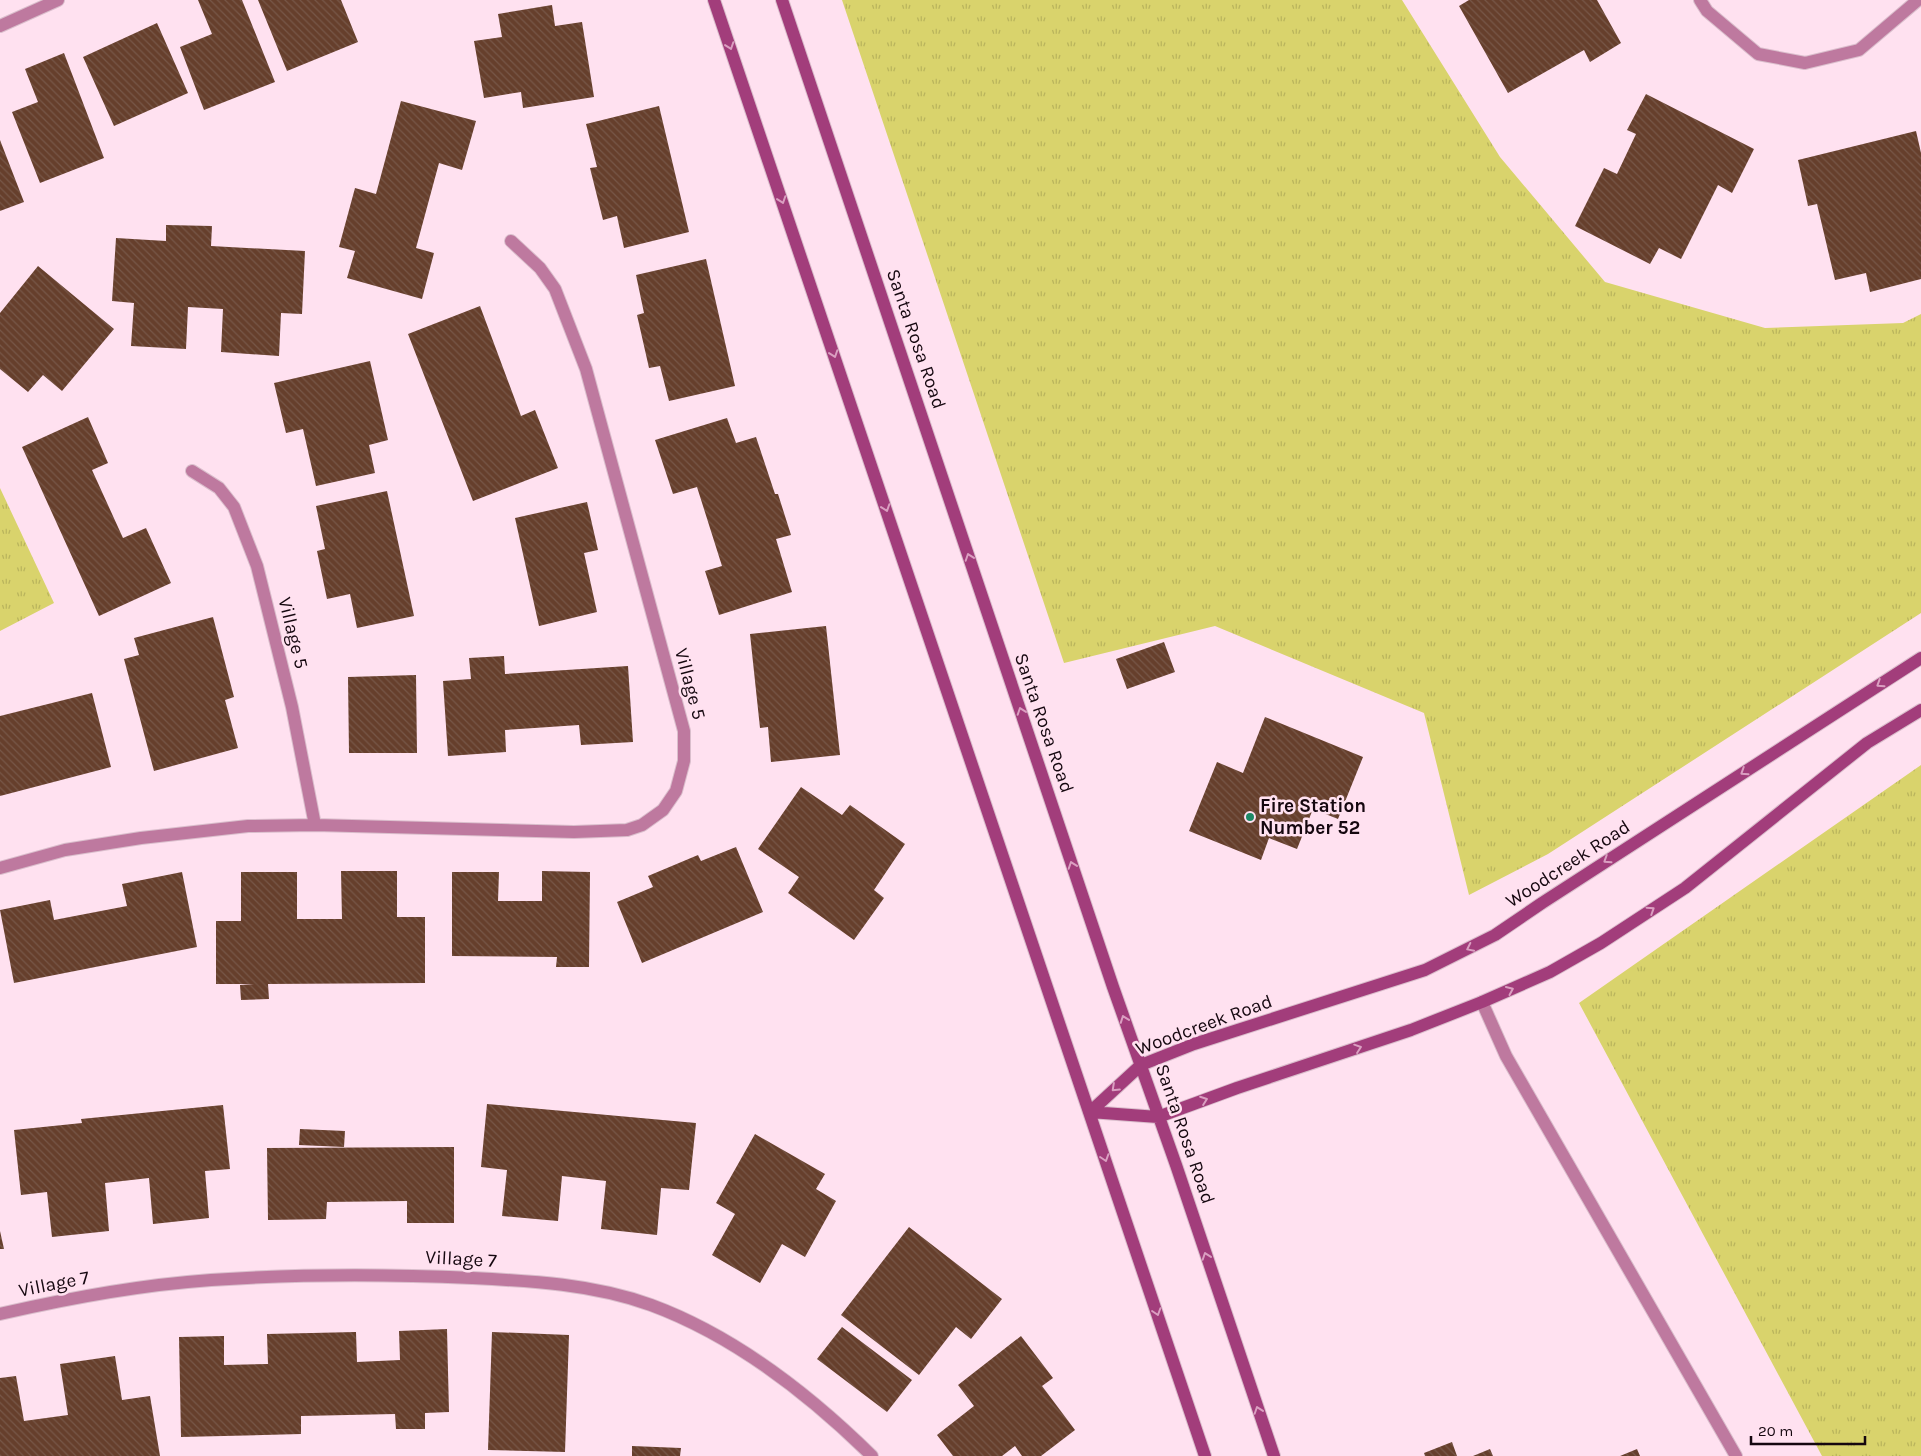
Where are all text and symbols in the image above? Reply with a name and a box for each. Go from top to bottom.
one-way arrow [724,41,734,50]
one-way arrow [776,195,786,204]
street label: Santa Rosa Road [882,266,950,412]
one-way arrow [828,349,838,358]
one-way arrow [880,503,890,512]
one-way arrow [965,553,975,562]
street label: Village 5 [273,595,313,671]
street label: Village 5 [670,646,710,722]
street label: Santa Rosa Road [1010,650,1078,796]
one-way arrow [1876,678,1886,687]
one-way arrow [1016,707,1026,716]
one-way arrow [1740,766,1749,775]
place label: Fire Station Number 52 [1260,795,1366,839]
marker: Fire Station Number 52 [1244,811,1256,823]
street label: Woodcreek Road [1502,816,1634,912]
one-way arrow [1603,854,1612,864]
one-way arrow [1068,861,1078,870]
one-way arrow [1646,907,1655,917]
one-way arrow [1466,941,1475,952]
one-way arrow [1505,985,1514,996]
street label: Woodcreek Road [1133,990,1275,1060]
one-way arrow [1120,1015,1130,1024]
one-way arrow [1353,1043,1362,1053]
street label: Santa Rosa Road [1151,1061,1219,1207]
one-way arrow [1112,1083,1121,1092]
one-way arrow [1199,1096,1208,1106]
one-way arrow [1100,1154,1110,1162]
street label: Village 7 [425,1246,497,1272]
one-way arrow [1202,1252,1212,1261]
street label: Village 7 [17,1266,91,1302]
one-way arrow [1151,1308,1161,1316]
one-way arrow [1254,1406,1264,1415]
scale bar [1751,1414,1865,1446]
text: 20 m [1758,1422,1793,1440]

